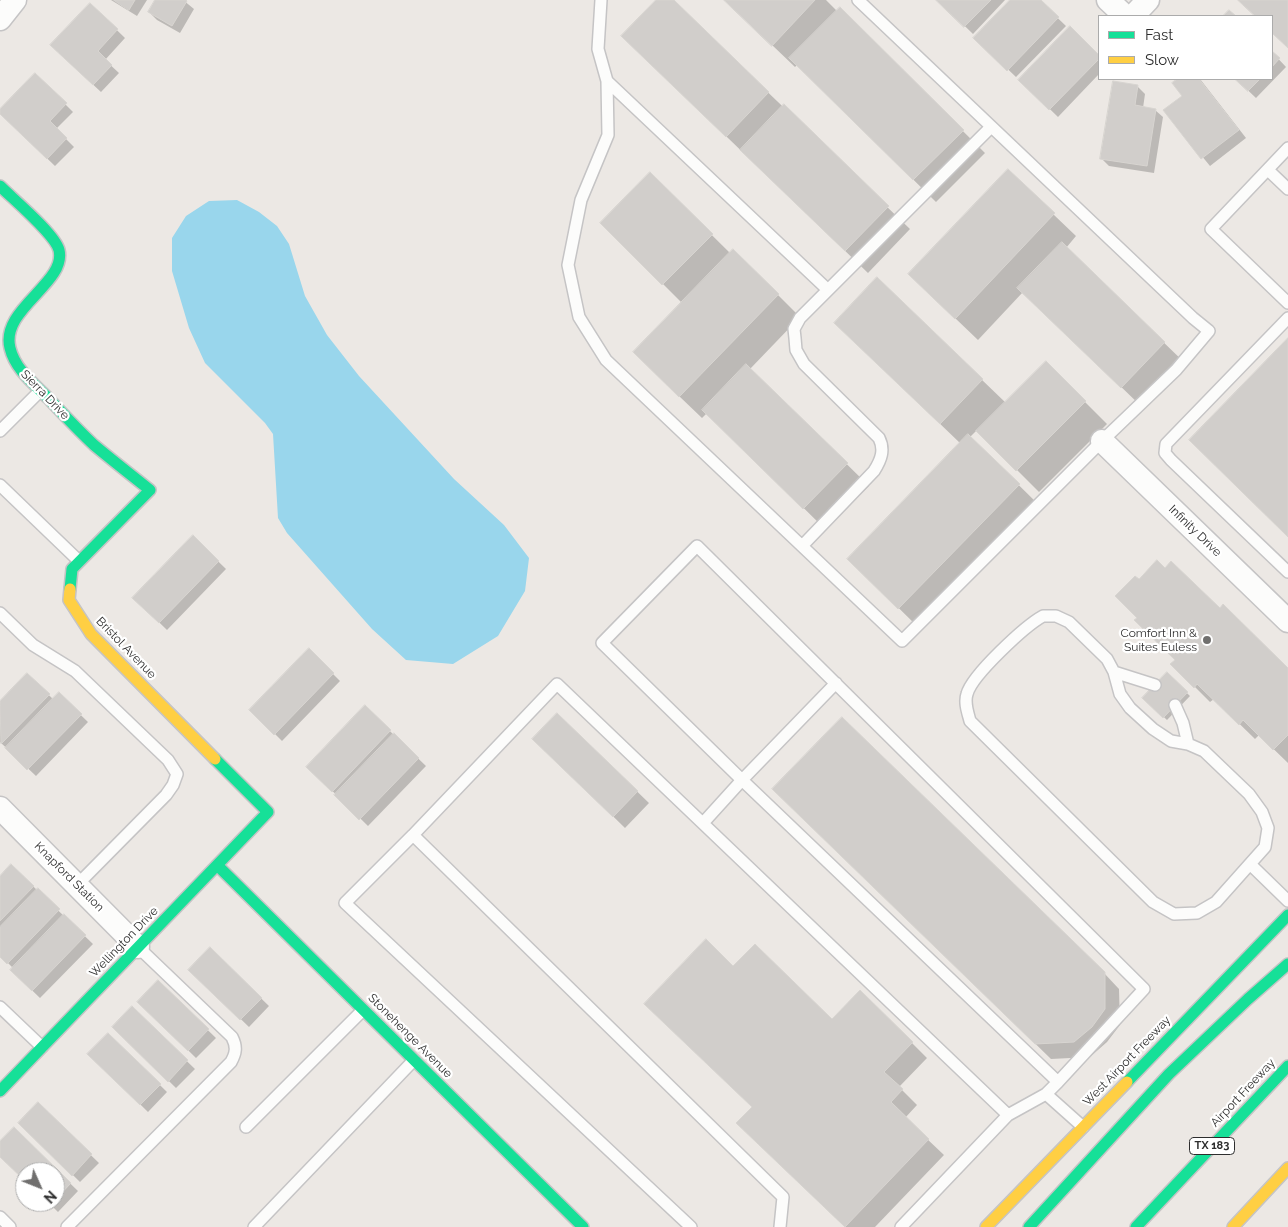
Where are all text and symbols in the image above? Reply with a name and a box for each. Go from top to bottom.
legend [1098,15,1273,80]
text: Fast [1145,26,1173,44]
text: Slow [1145,51,1179,69]
street label: Sierra Drive [18,367,72,423]
street label: Infinity Drive [1166,502,1224,560]
street label: Bristol Avenue [93,614,159,682]
place label: Comfort Inn & Suites Euless [1120,626,1197,654]
marker: Comfort Inn & Suites Euless [1201,634,1213,646]
street label: Knapford Station [31,839,107,915]
street label: Wellington Drive [87,904,161,980]
street label: Stonehenge Avenue [365,991,455,1081]
street label: West Airport Freeway [1080,1013,1174,1109]
street label: Airport Freeway [1208,1056,1278,1130]
road number: TX 183 [1190,1138,1234,1154]
north arrow [15,1162,65,1212]
text: N [41,1187,60,1206]

